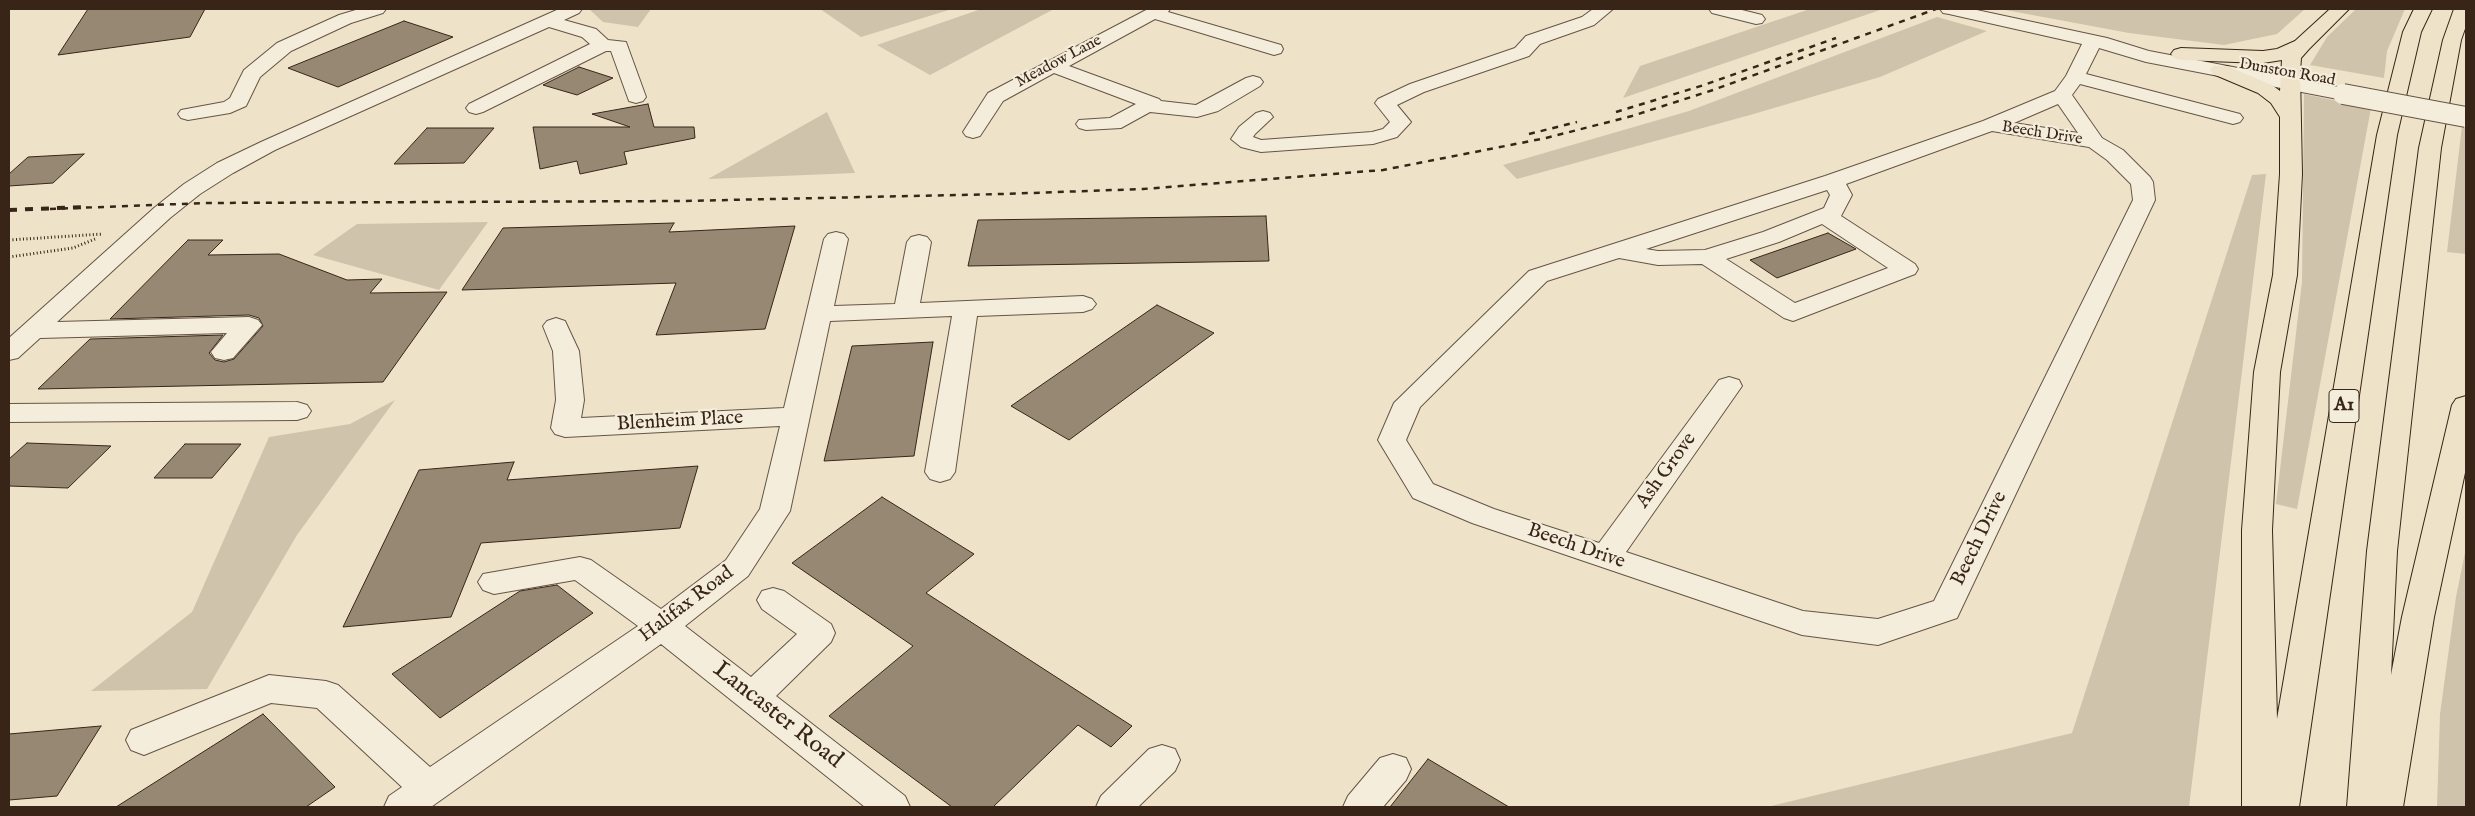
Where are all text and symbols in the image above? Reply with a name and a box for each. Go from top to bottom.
street label: Meadow Lane [1013,31,1105,93]
street label: Dunston Road [2237,55,2337,91]
street label: Beech Drive [2000,118,2084,150]
road number: A1 [2329,390,2359,422]
street label: Blenheim Place [616,407,744,437]
street label: Ash Grove [1632,429,1702,513]
street label: Beech Drive [1947,488,2013,590]
street label: Beech Drive [1524,519,1628,575]
street label: Halifax Road [635,562,739,648]
street label: Lancaster Road [706,656,848,776]

